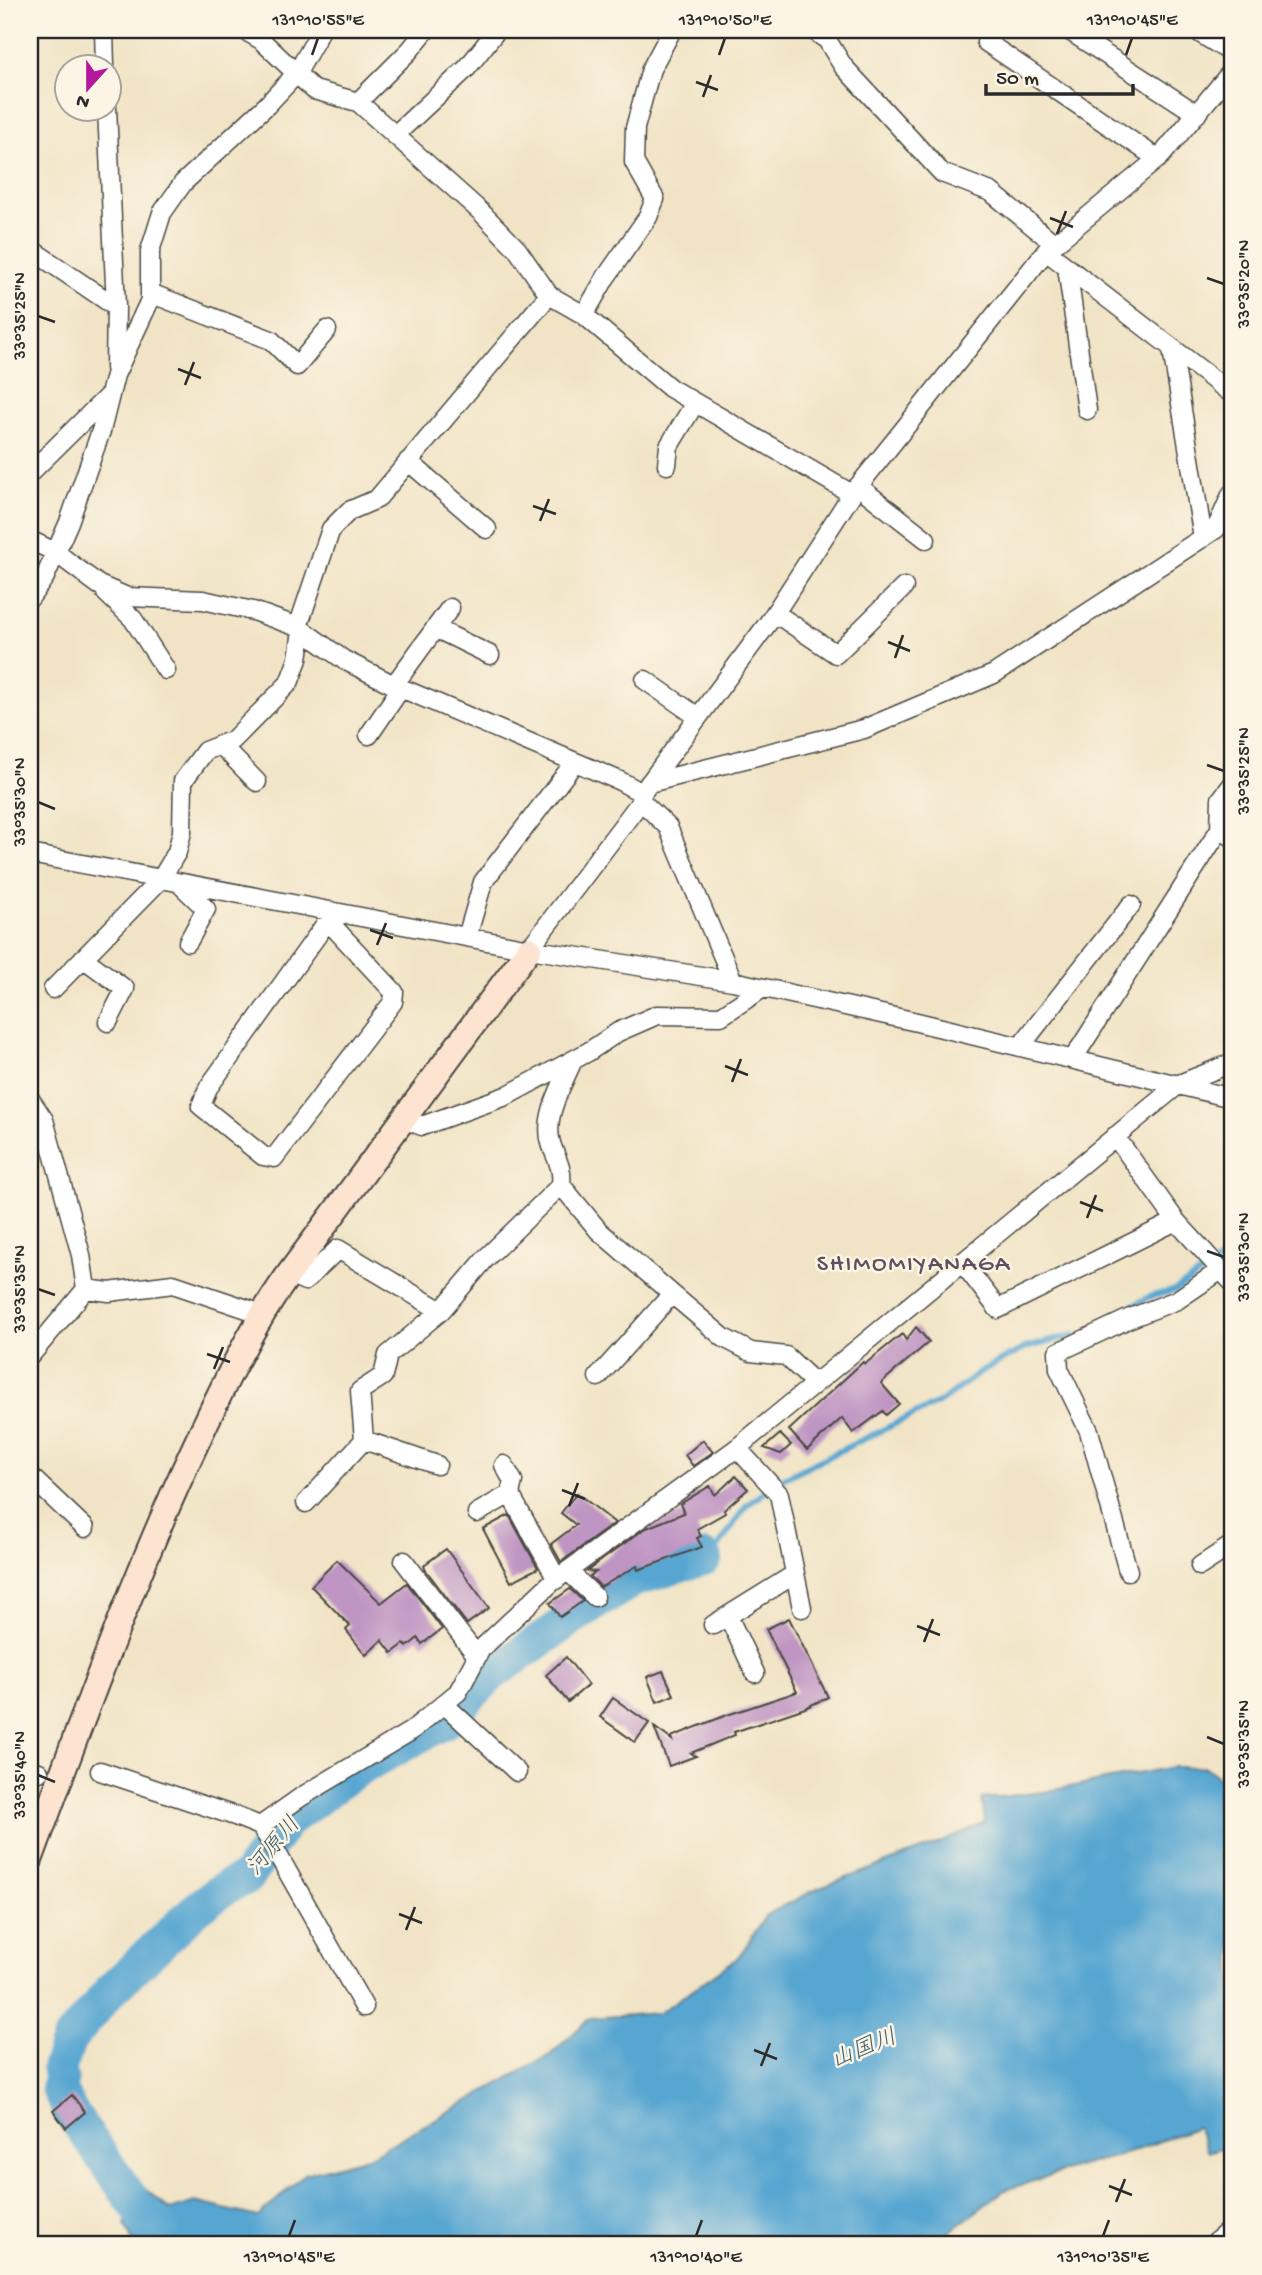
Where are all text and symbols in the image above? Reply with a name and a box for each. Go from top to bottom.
text: 131°10'55"E [271,11,365,32]
text: 131°10'50"E [678,11,772,32]
text: 131°10'45"E [1086,11,1178,32]
north arrow [52,52,122,122]
scale bar [986,52,1132,96]
text: 50 m [996,68,1039,93]
text: N [73,88,93,114]
text: 33°35'20"N [1235,240,1256,329]
text: 33°35'25"N [11,272,32,361]
text: 33°35'25"N [1235,727,1256,816]
text: 33°35'30"N [11,758,32,847]
text: 33°35'30"N [1235,1213,1256,1302]
text: 33°35'35"N [11,1245,32,1334]
district label: SHIMOMIYANAGA [817,1251,1011,1280]
text: 33°35'35"N [1235,1700,1256,1789]
text: 33°35'40"N [11,1731,32,1820]
water label: 河原川 [242,1812,307,1882]
water label: 山国川 [827,2025,901,2076]
text: 131°10'45"E [243,2248,335,2269]
text: 131°10'40"E [649,2248,743,2269]
text: 131°10'35"E [1056,2248,1150,2269]

